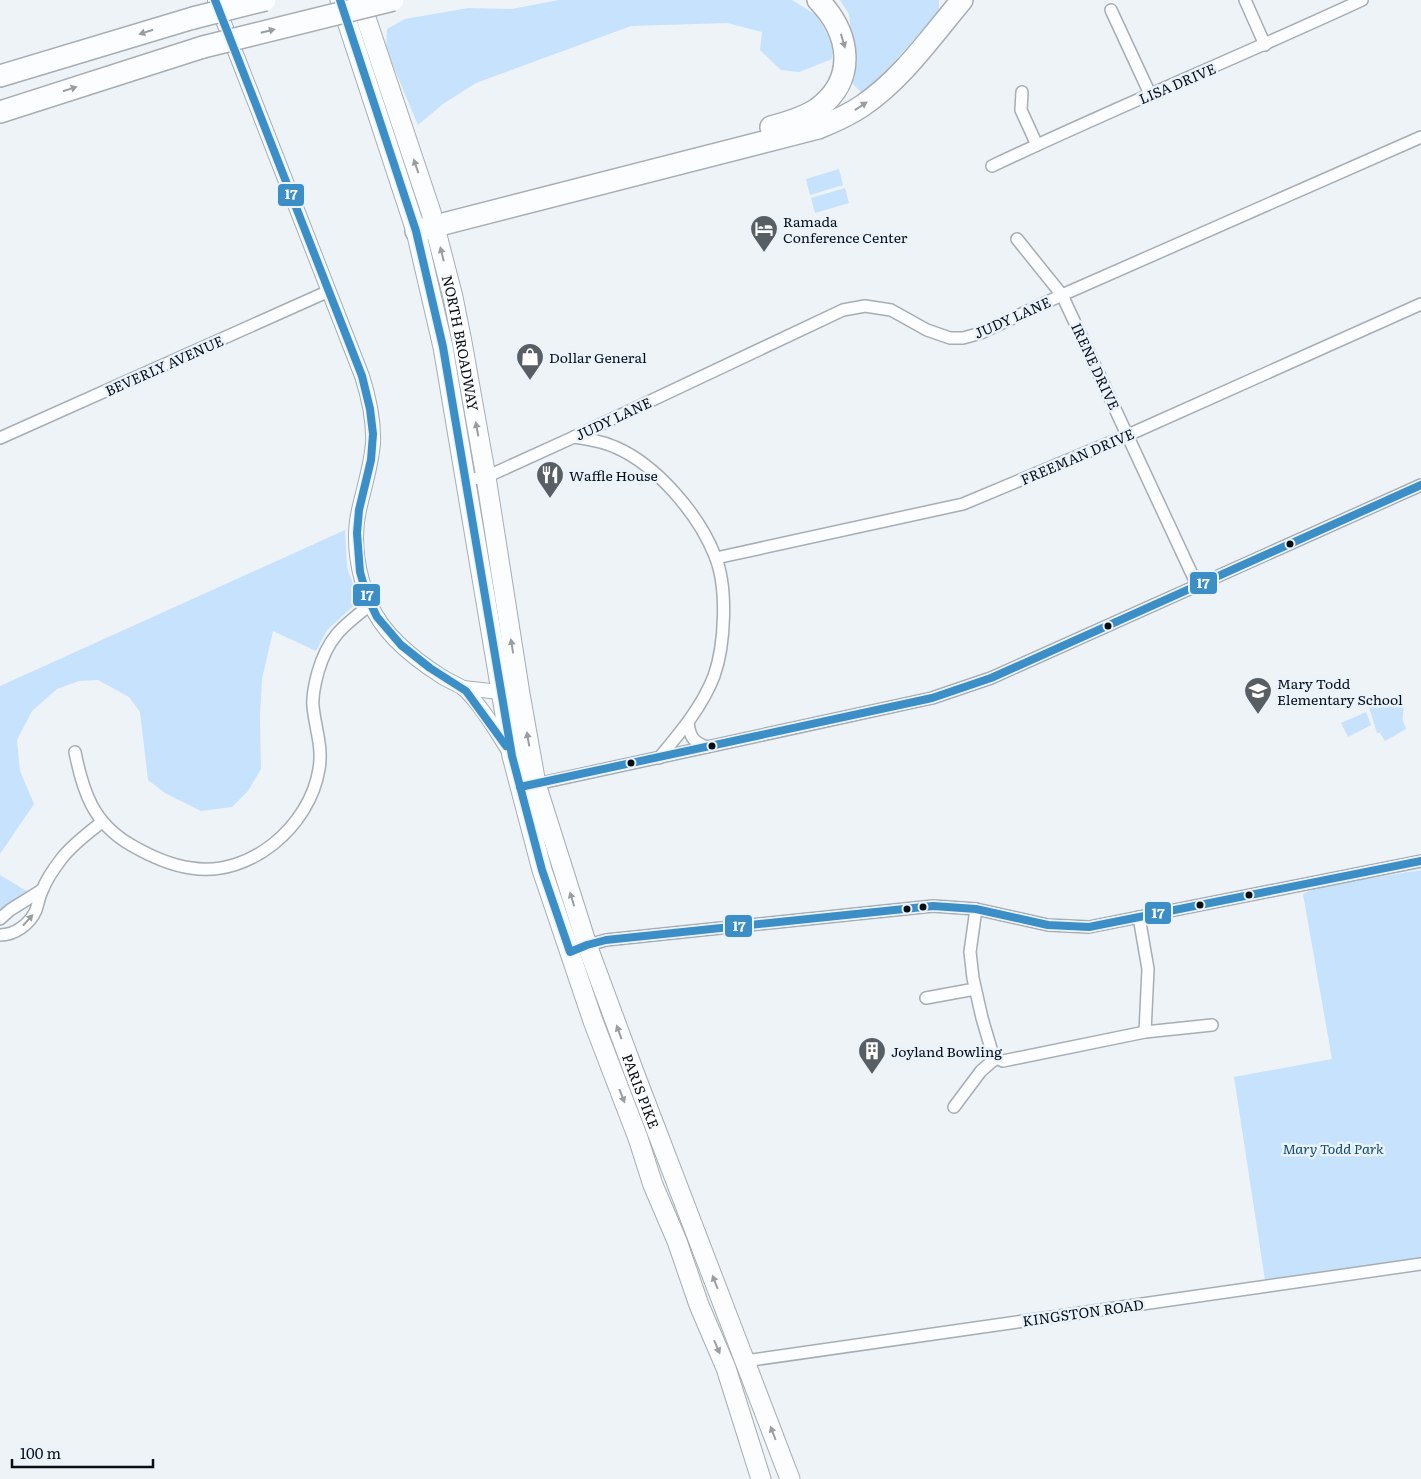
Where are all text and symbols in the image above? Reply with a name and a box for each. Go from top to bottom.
one-way arrow [260,27,275,35]
one-way arrow [138,28,153,36]
one-way arrow [839,34,847,49]
street label: LISA DRIVE [1135,58,1219,108]
one-way arrow [63,85,78,93]
one-way arrow [854,101,868,111]
one-way arrow [412,158,420,173]
line badge: 17 [277,183,305,207]
text: 17 [285,183,298,203]
place label: Ramada Conference Center [783,211,908,247]
hotel icon: Ramada Conference Center [749,214,779,253]
one-way arrow [438,247,446,262]
street label: NORTH BROADWAY [438,273,484,413]
street label: JUDY LANE [971,291,1053,343]
street label: IRENE DRIVE [1067,319,1125,413]
street label: BEVERLY AVENUE [102,330,226,400]
shop icon: Dollar General [515,342,545,381]
place label: Dollar General [549,347,647,367]
street label: JUDY LANE [572,392,654,444]
one-way arrow [473,420,481,436]
street label: FREEMAN DRIVE [1017,423,1137,489]
restaurant icon: Waffle House [535,460,565,499]
place label: Waffle House [569,465,658,485]
unlabelled marker [1285,539,1295,549]
line badge: 17 [1189,571,1218,595]
text: 17 [1197,572,1210,592]
line badge: 17 [352,583,381,607]
text: 17 [361,584,374,604]
unlabelled marker [1103,621,1113,631]
one-way arrow [508,638,516,654]
place label: Mary Todd Elementary School [1277,673,1403,709]
school or university icon: Mary Todd Elementary School [1243,676,1273,715]
one-way arrow [524,731,532,747]
unlabelled marker [707,741,717,751]
unlabelled marker [626,758,636,768]
unlabelled marker [1244,890,1254,900]
one-way arrow [568,891,576,906]
unlabelled marker [1195,900,1205,910]
line badge: 17 [1144,901,1172,925]
unlabelled marker [918,902,928,912]
text: 17 [1152,902,1165,922]
unlabelled marker [902,904,912,914]
line badge: 17 [724,914,753,938]
one-way arrow [22,915,34,927]
text: 17 [733,915,746,935]
one-way arrow [615,1024,623,1039]
building icon: Joyland Bowling [857,1036,887,1075]
place label: Joyland Bowling [891,1041,1002,1061]
street label: PARIS PIKE [618,1051,665,1131]
one-way arrow [619,1089,626,1104]
park label: Mary Todd Park [1282,1138,1384,1158]
one-way arrow [711,1274,719,1289]
street label: KINGSTON ROAD [1021,1294,1145,1330]
one-way arrow [713,1339,721,1354]
one-way arrow [769,1426,776,1441]
scale bar [12,1436,154,1468]
text: 100 m [20,1441,61,1464]

